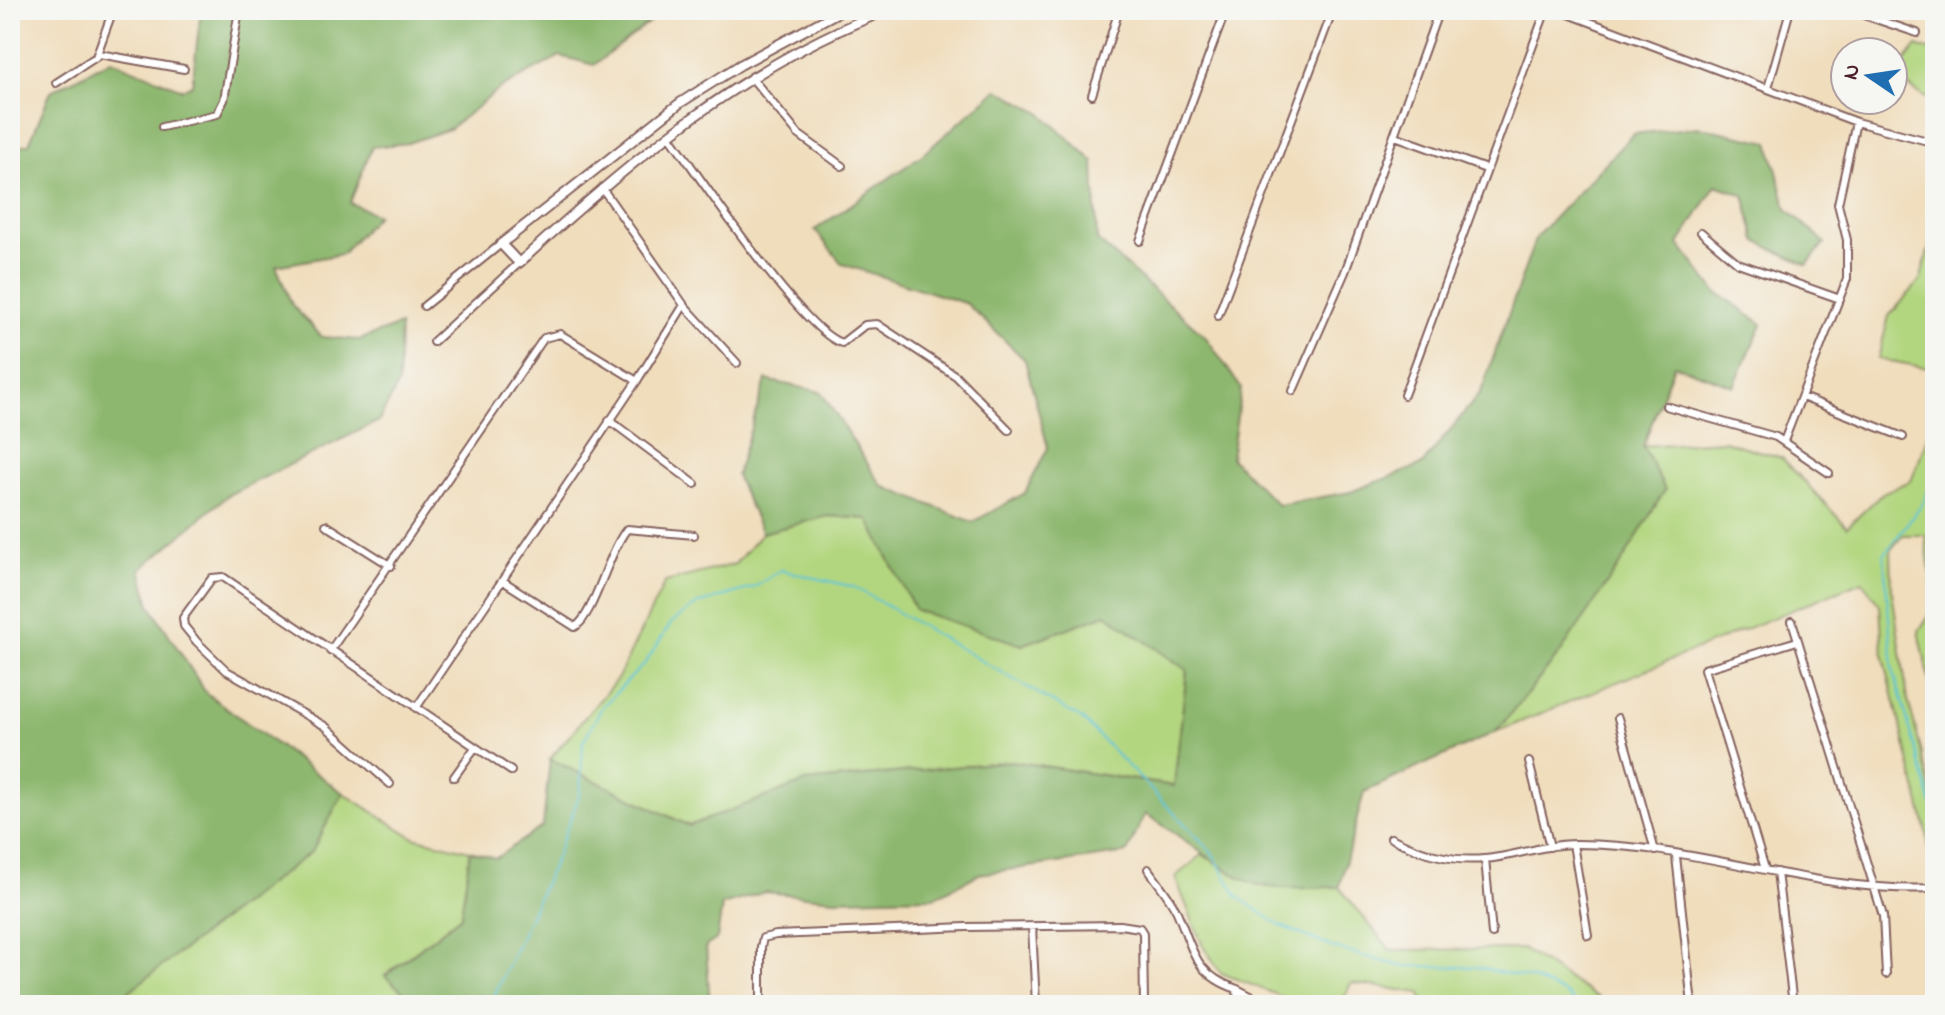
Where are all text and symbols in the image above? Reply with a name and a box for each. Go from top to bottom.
north arrow [1829,36,1909,116]
text: N [1835,61,1870,83]

